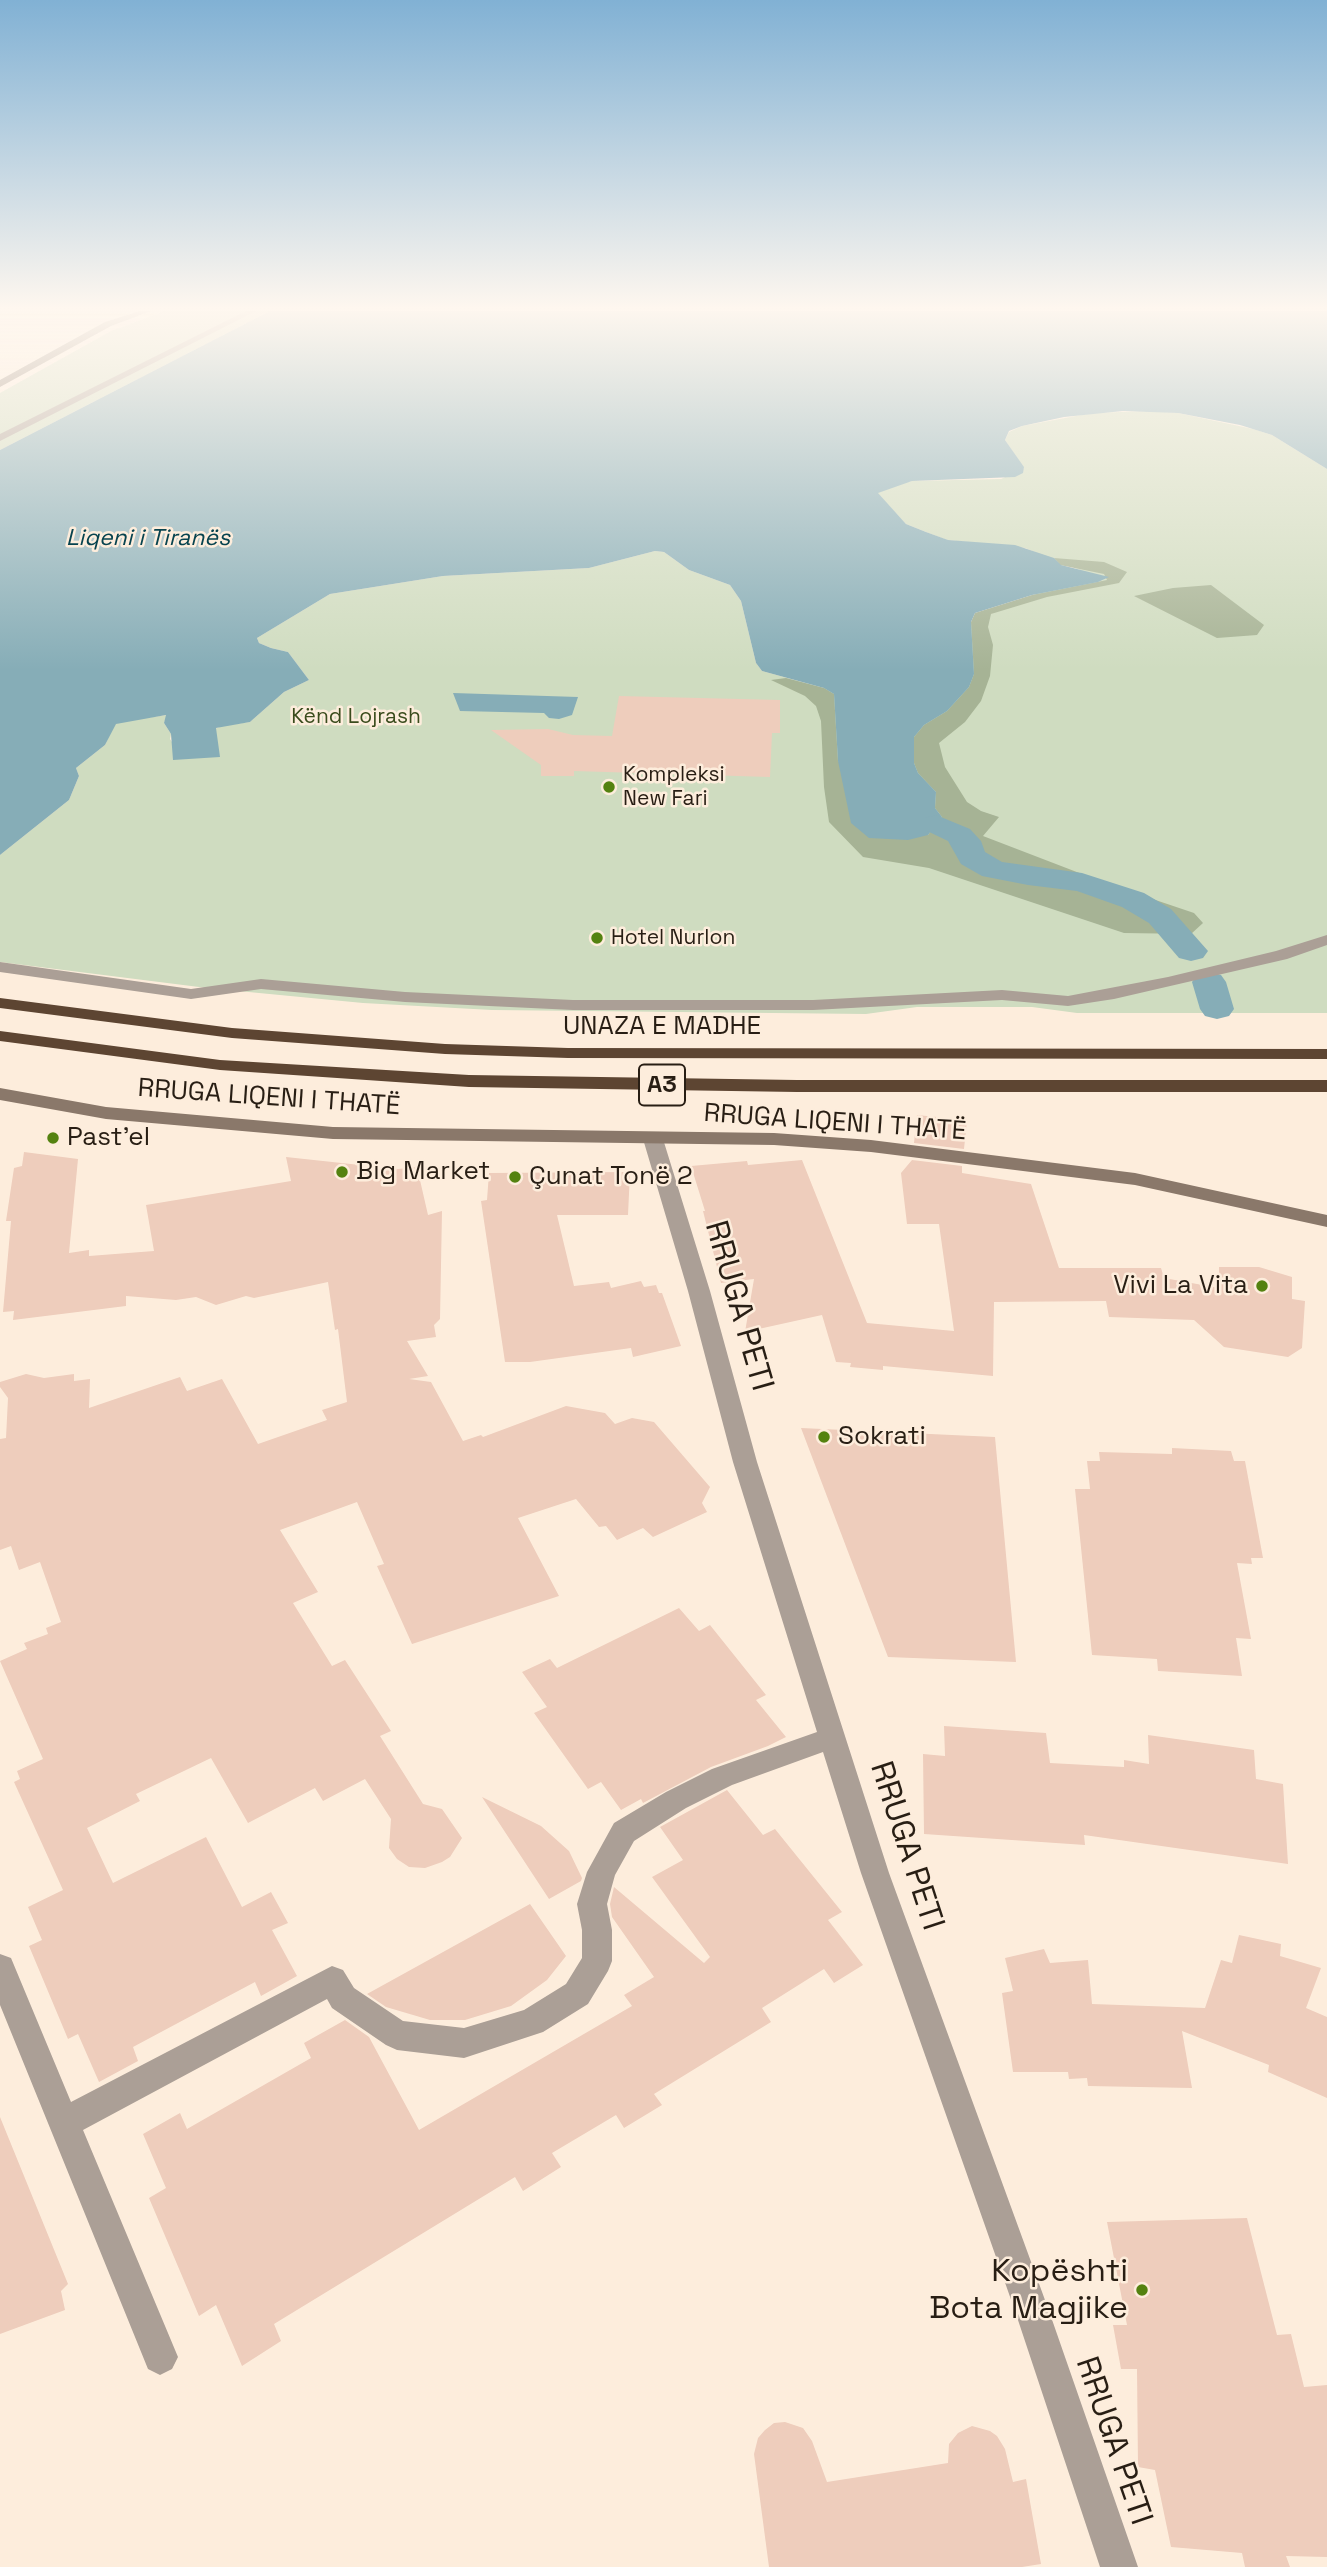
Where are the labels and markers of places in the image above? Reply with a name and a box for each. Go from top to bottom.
place label: Kompleksi New Fari [623,762,725,812]
marker: Kompleksi New Fari [601,779,617,795]
place label: Hotel Nurlon [611,925,735,951]
marker: Hotel Nurlon [589,930,605,946]
place label: Past'el [67,1122,150,1154]
marker: Past'el [45,1130,61,1146]
place label: Big Market [356,1156,490,1188]
place label: Çunat Tonë 2 [529,1161,693,1193]
marker: Big Market [334,1164,350,1180]
marker: Çunat Tonë 2 [507,1169,523,1185]
place label: Vivi La Vita [1113,1270,1248,1302]
marker: Vivi La Vita [1254,1278,1270,1294]
place label: Sokrati [838,1421,926,1453]
marker: Sokrati [816,1429,832,1445]
place label: Kopështi Bota Magjike [929,2253,1128,2328]
marker: Kopështi Bota Magjike [1134,2282,1150,2298]

